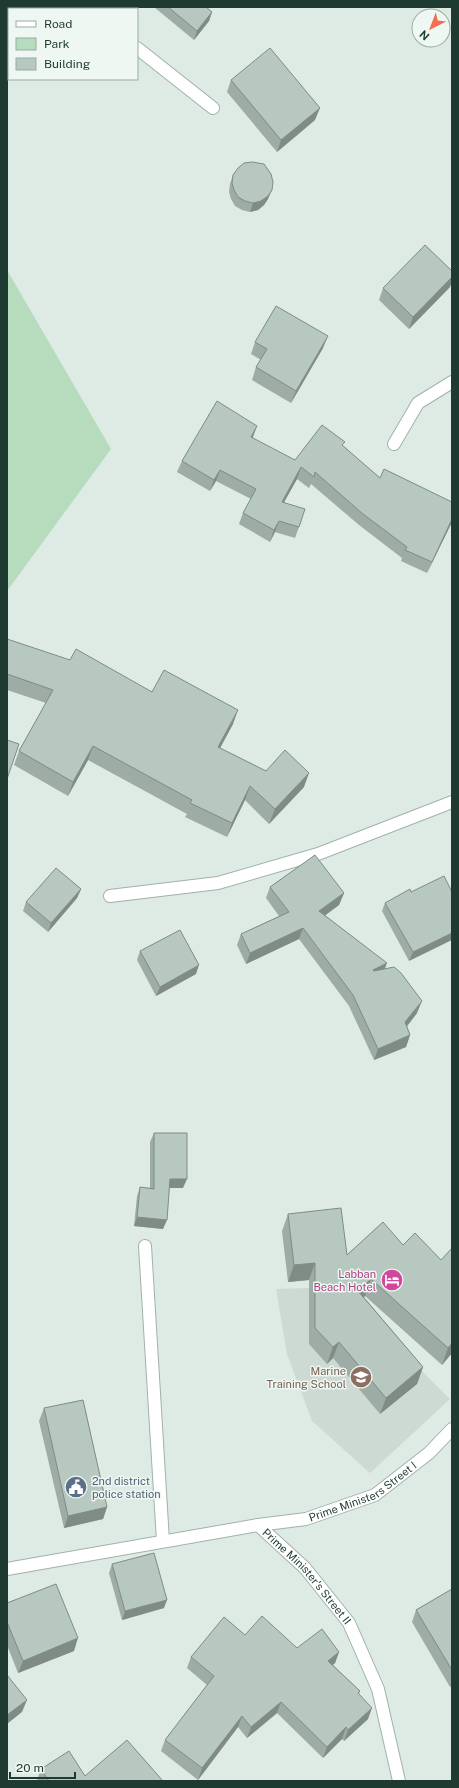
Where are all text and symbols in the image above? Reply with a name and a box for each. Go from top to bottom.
legend [8,8,138,80]
north arrow [411,8,451,48]
text: Road [44,17,72,31]
text: N [417,28,432,43]
text: Park [44,37,70,51]
text: Building [44,57,90,71]
hotel icon: Labban Beach Hotel [379,1267,405,1293]
place label: Labban Beach Hotel [313,1268,376,1293]
school or university icon: Marine Training School [348,1364,374,1390]
place label: Marine Training School [266,1365,346,1390]
street label: Prime Ministers Street I [307,1459,419,1524]
public building icon: 2nd district police station [63,1474,89,1500]
place label: 2nd district police station [92,1475,161,1500]
street label: Prime Minister's Street II [260,1526,354,1627]
scale bar [10,1754,75,1780]
text: 20 m [16,1761,44,1775]

